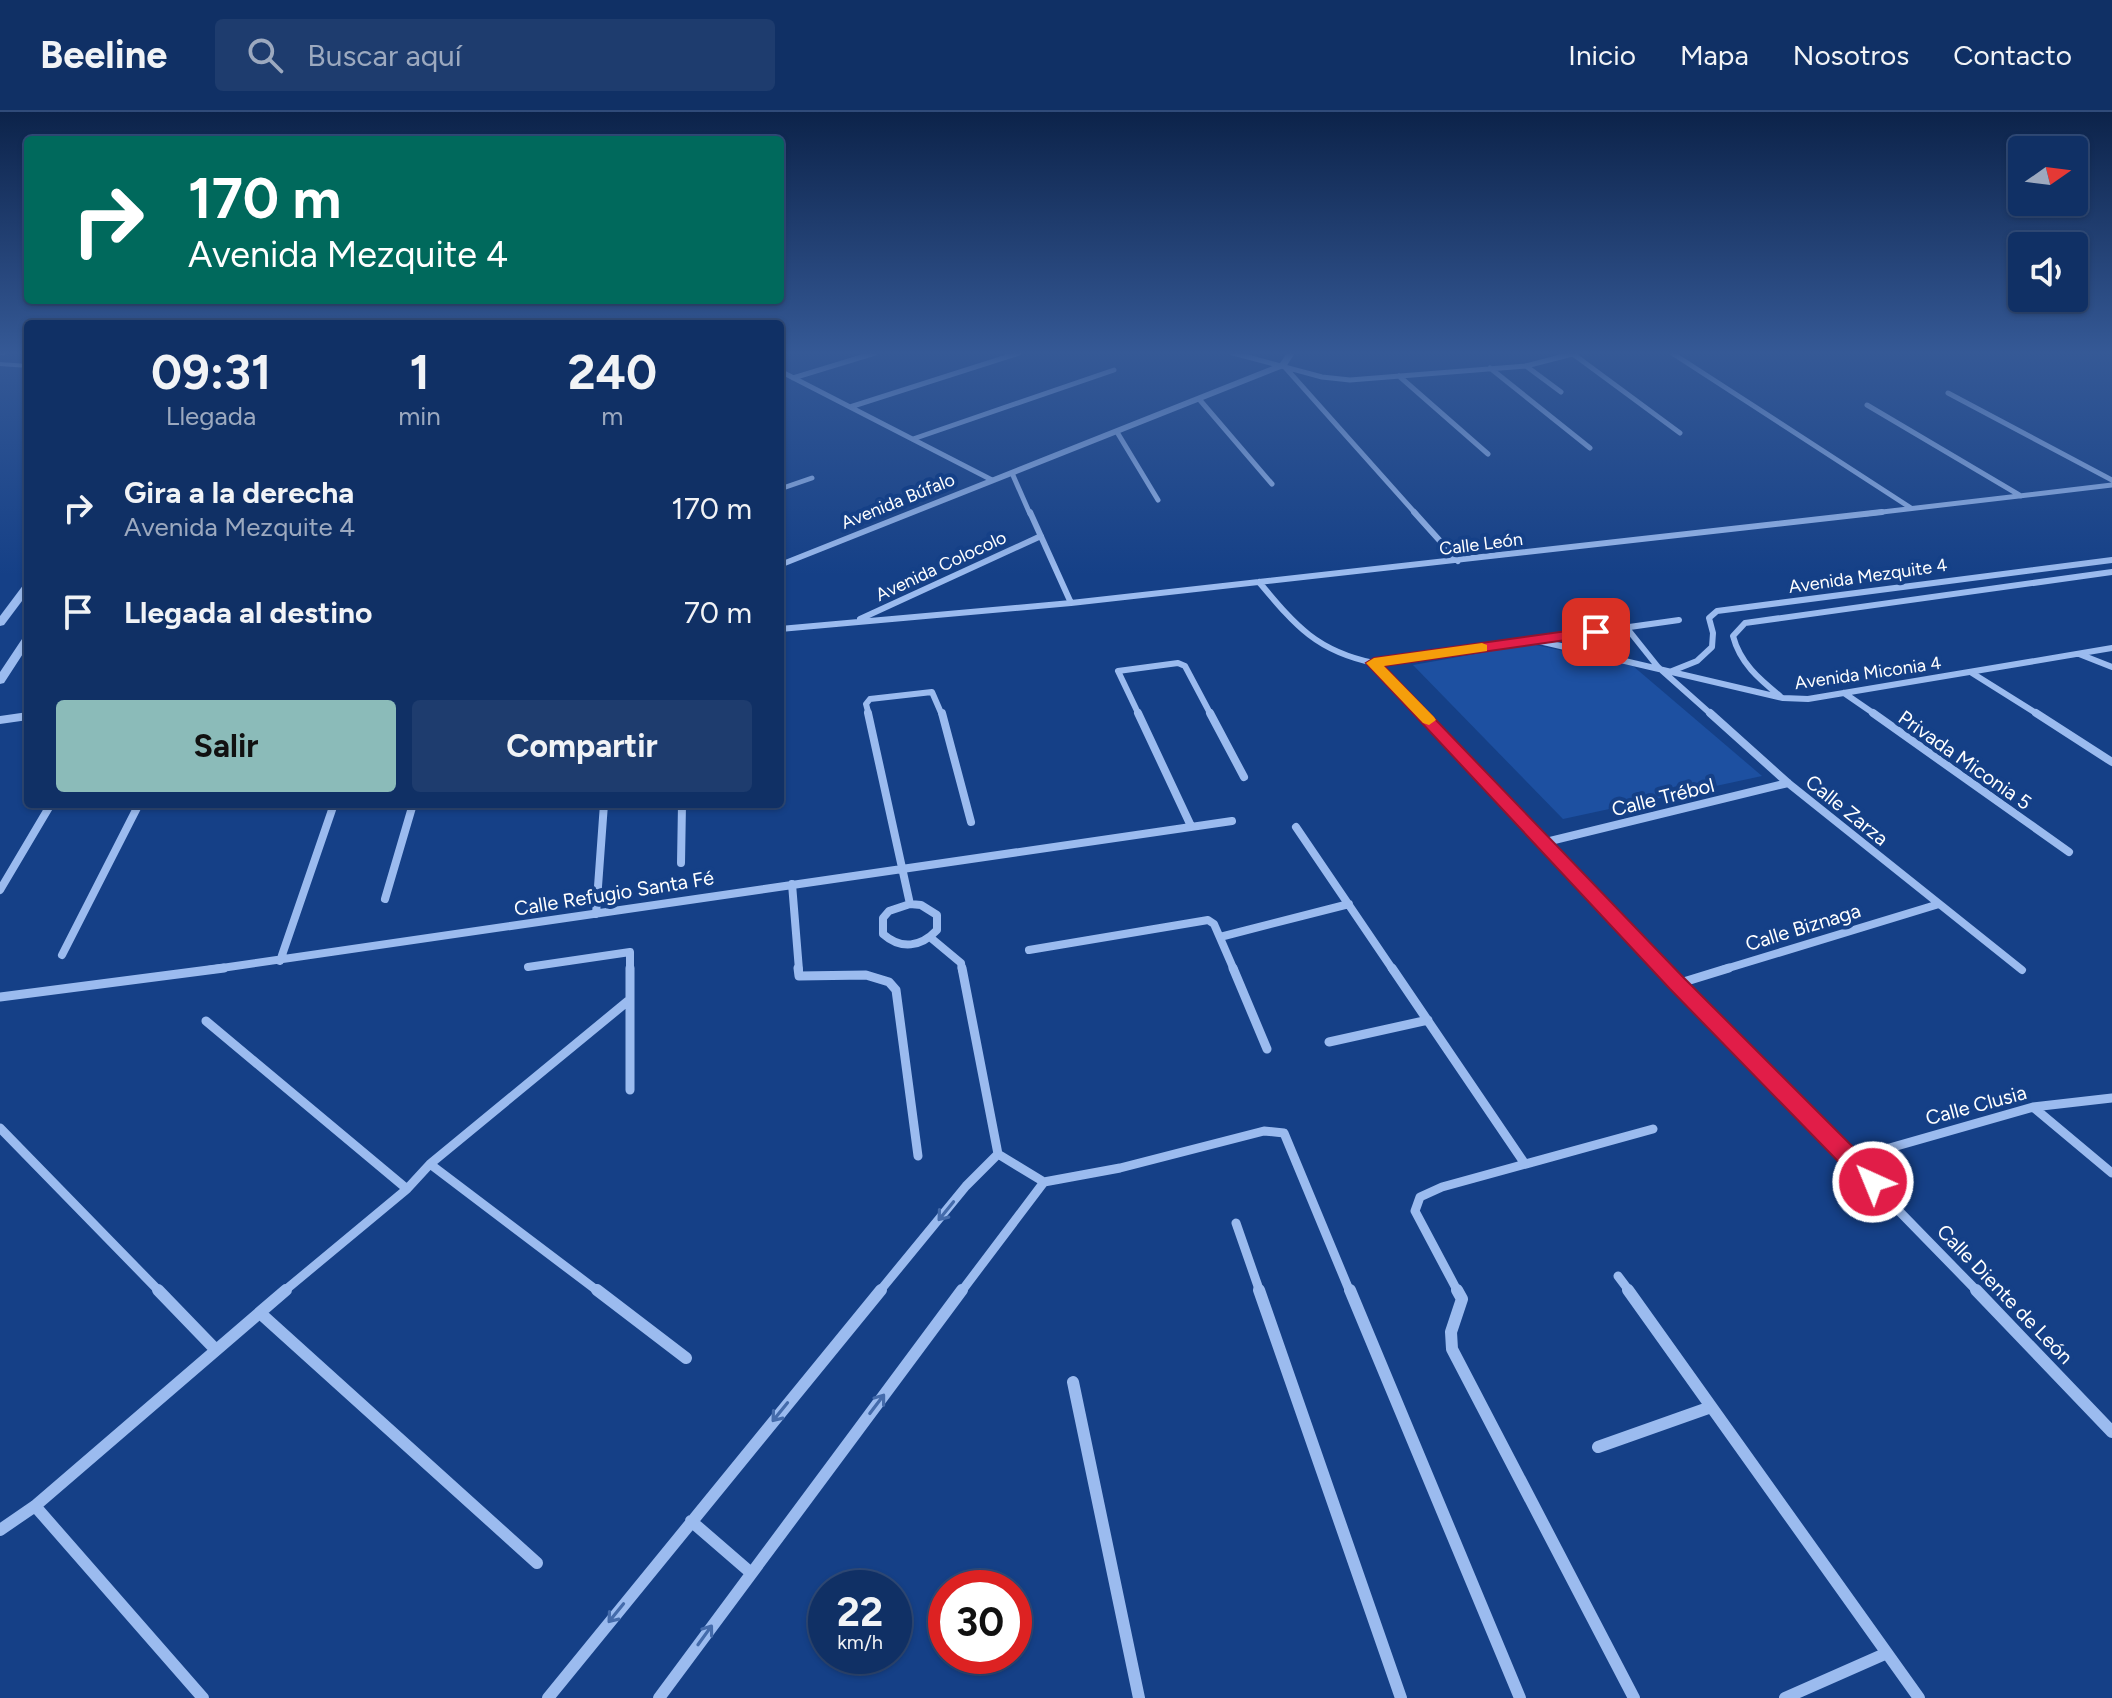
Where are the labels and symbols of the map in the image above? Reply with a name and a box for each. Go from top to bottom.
north arrow [2008,136,2088,216]
street label: Avenida Búfalo [838,468,958,534]
street label: Avenida Colocolo [872,526,1010,606]
street label: Calle León [1438,528,1524,560]
street label: Avenida Mezquite 4 [1787,554,1949,598]
pin [1562,598,1630,666]
street label: Avenida Miconia 4 [1793,652,1943,694]
street label: Privada Miconia 5 [1894,705,2036,815]
street label: Calle Zarza [1801,769,1893,851]
street label: Calle Trébol [1609,773,1717,821]
street label: Calle Refugio Santa Fé [512,865,716,921]
street label: Calle Biznaga [1742,898,1864,956]
street label: Calle Clusia [1923,1080,2029,1130]
position arrow [1831,1140,1915,1224]
one-way arrow [937,1200,955,1221]
street label: Calle Diente de León [1932,1219,2078,1369]
one-way arrow [868,1394,885,1415]
one-way arrow [772,1401,789,1422]
speed limit sign: 30 [928,1570,1032,1674]
one-way arrow [607,1602,625,1623]
one-way arrow [697,1624,713,1646]

